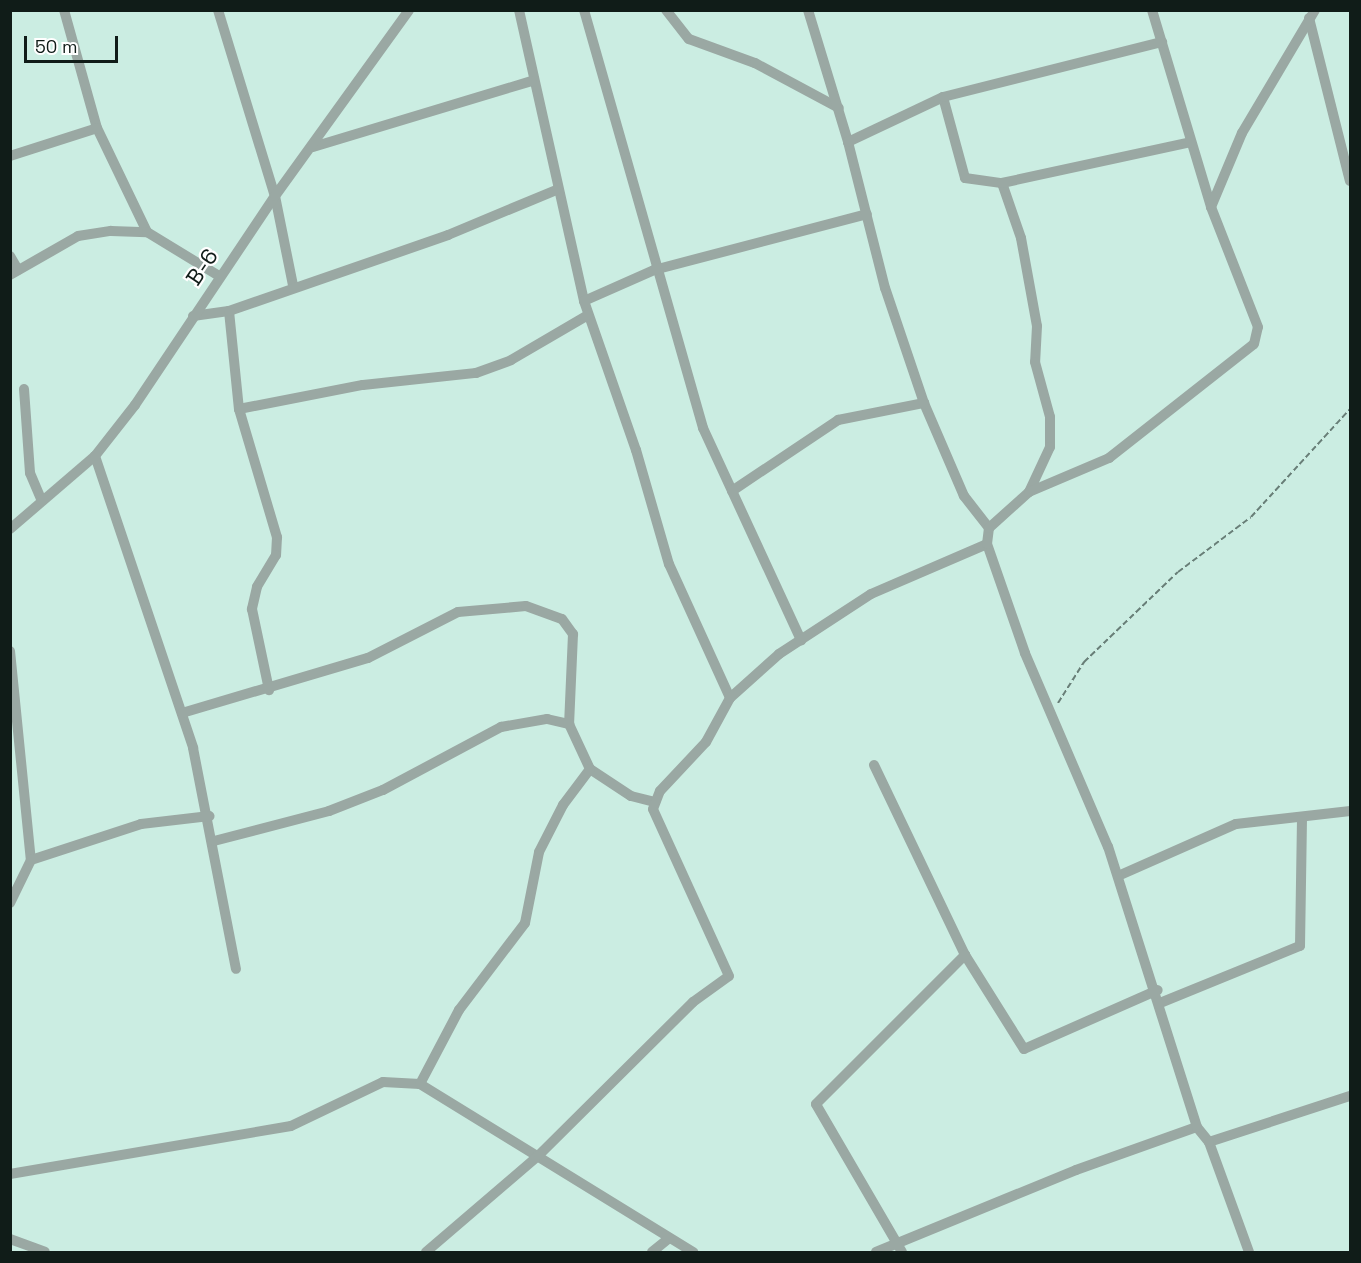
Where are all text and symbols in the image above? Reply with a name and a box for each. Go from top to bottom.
scale bar [27,24,122,62]
text: 50 m [35,35,77,58]
street label: B-6 [180,244,224,290]

